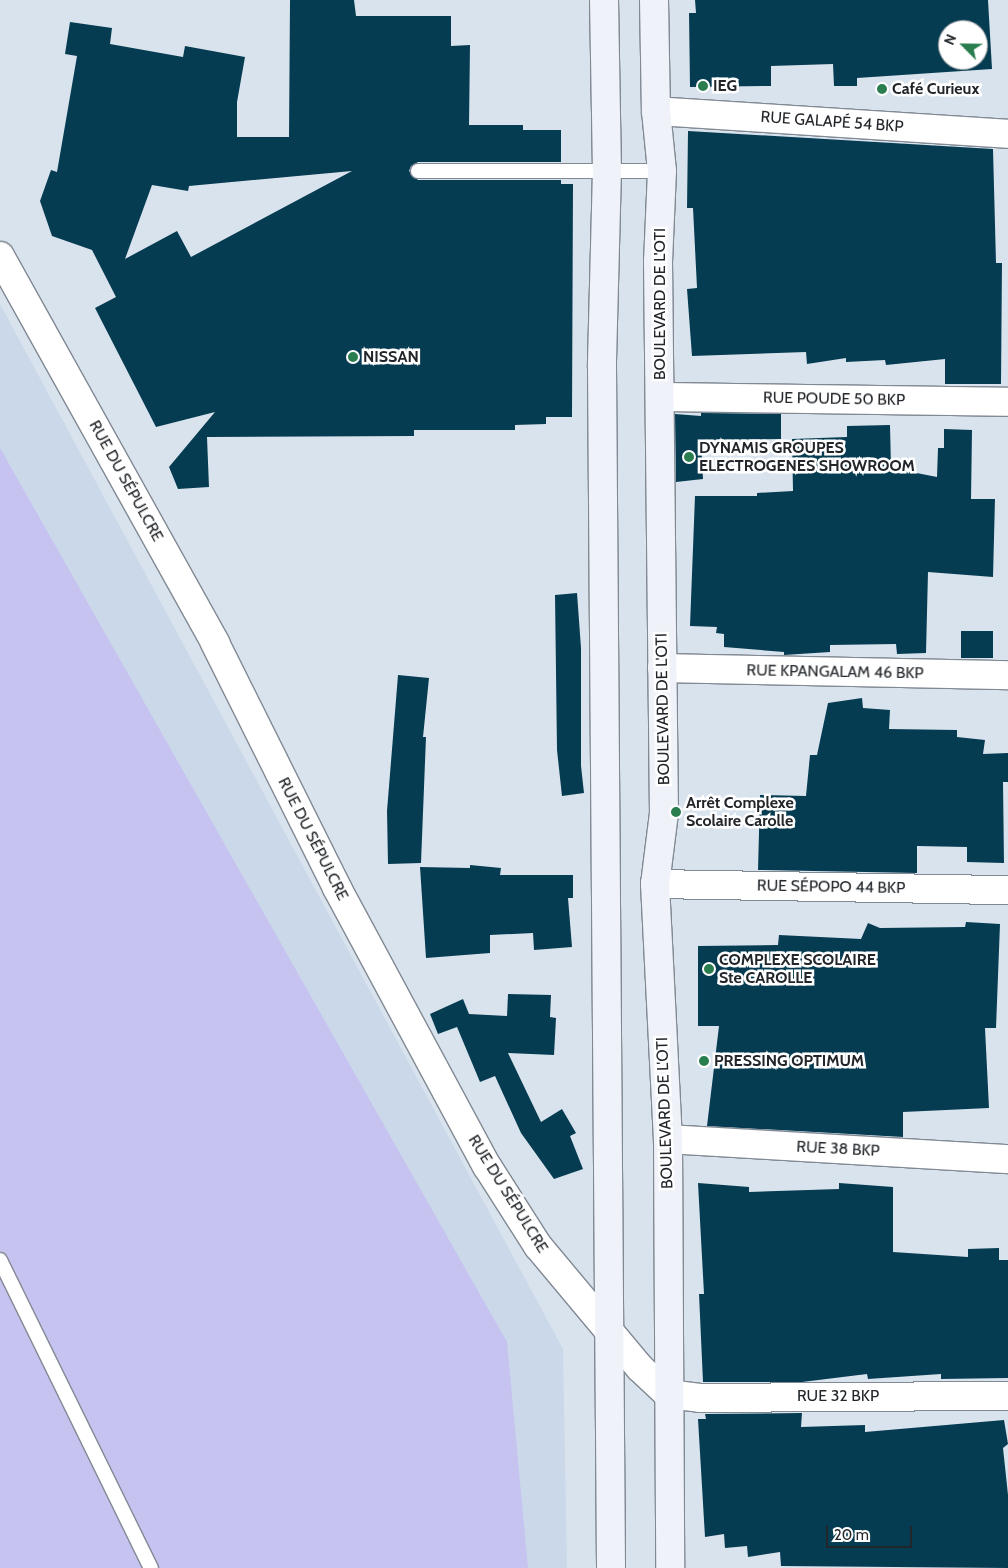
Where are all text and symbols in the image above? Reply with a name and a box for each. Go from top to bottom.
north arrow [938,20,988,70]
text: N [940,31,960,48]
place label: IEG [713,76,737,96]
place label: Café Curieux [892,79,979,99]
marker: IEG [697,80,709,92]
marker: Café Curieux [876,83,888,95]
street label: RUE GALAPÉ 54 BKP [760,107,904,137]
street label: BOULEVARD DE L'OTI [650,228,670,380]
place label: NISSAN [363,347,419,367]
marker: NISSAN [347,351,359,363]
street label: RUE POUDE 50 BKP [763,388,905,410]
street label: RUE DU SÉPULCRE [85,417,167,545]
place label: DYNAMIS GROUPES ELECTROGENES SHOWROOM [699,438,915,476]
marker: DYNAMIS GROUPES ELECTROGENES SHOWROOM [683,451,695,463]
street label: BOULEVARD DE L'OTI [652,633,674,785]
street label: RUE KPANGALAM 46 BKP [746,661,924,683]
street label: RUE DU SÉPULCRE [274,774,352,904]
place label: Arrêt Complexe Scolaire Carolle [686,793,794,831]
marker: Arrêt Complexe Scolaire Carolle [670,806,682,818]
street label: RUE SÉPOPO 44 BKP [757,876,905,898]
place label: COMPLEXE SCOLAIRE Ste CAROLLE [719,950,876,988]
marker: COMPLEXE SCOLAIRE Ste CAROLLE [703,963,715,975]
street label: BOULEVARD DE L'OTI [653,1037,677,1189]
place label: PRESSING OPTIMUM [714,1051,864,1071]
marker: PRESSING OPTIMUM [698,1055,710,1067]
street label: RUE DU SÉPULCRE [464,1131,552,1257]
street label: RUE 38 BKP [796,1137,880,1161]
street label: RUE 32 BKP [797,1386,879,1406]
scale bar [828,1516,914,1548]
text: 20 m [834,1526,869,1544]

